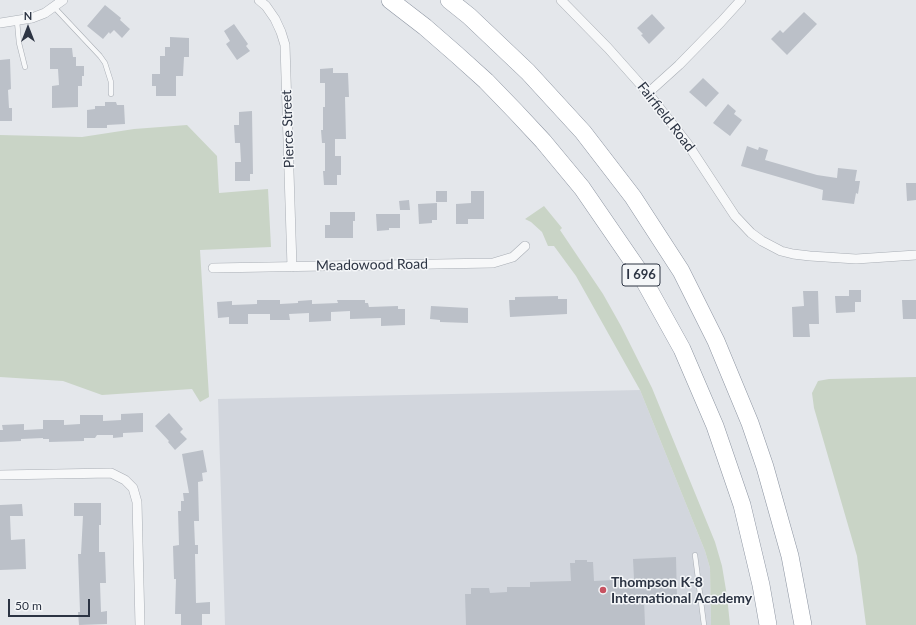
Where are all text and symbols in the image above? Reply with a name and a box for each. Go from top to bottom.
north arrow [8,8,48,48]
text: N [24,9,32,22]
street label: Fairfield Road [634,79,698,155]
street label: Pierce Street [278,90,298,168]
street label: Meadowood Road [316,256,428,274]
road number: I 696 [622,264,660,286]
place label: Thompson K-8 International Academy [611,574,752,606]
marker: Thompson K-8 International Academy [598,585,608,595]
scale bar [10,591,92,617]
text: 50 m [15,598,42,613]

